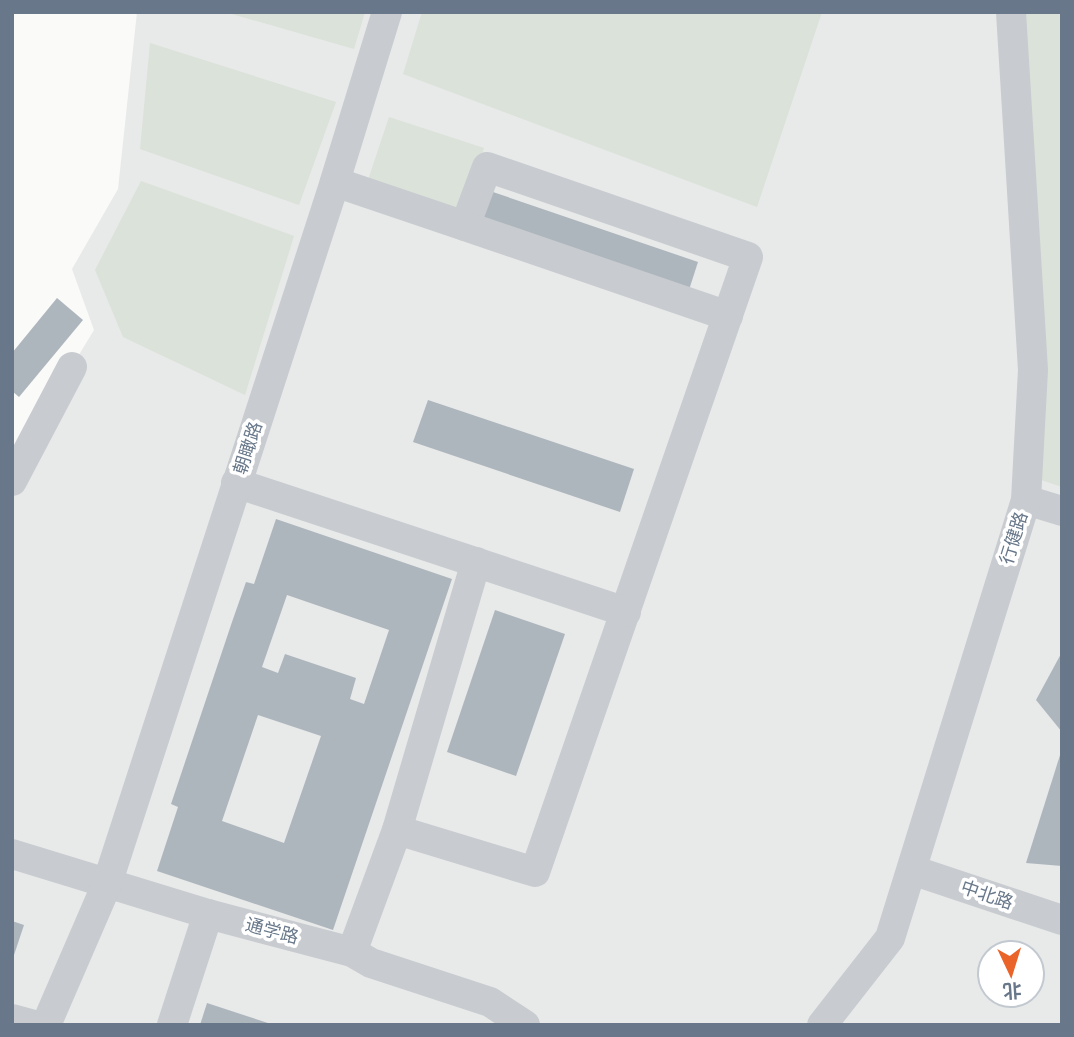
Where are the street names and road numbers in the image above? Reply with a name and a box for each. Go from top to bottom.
street label: 朝瞰路 [229,419,267,477]
street label: 行健路 [996,509,1032,567]
street label: 中北路 [958,876,1016,914]
street label: 通学路 [243,913,301,949]

